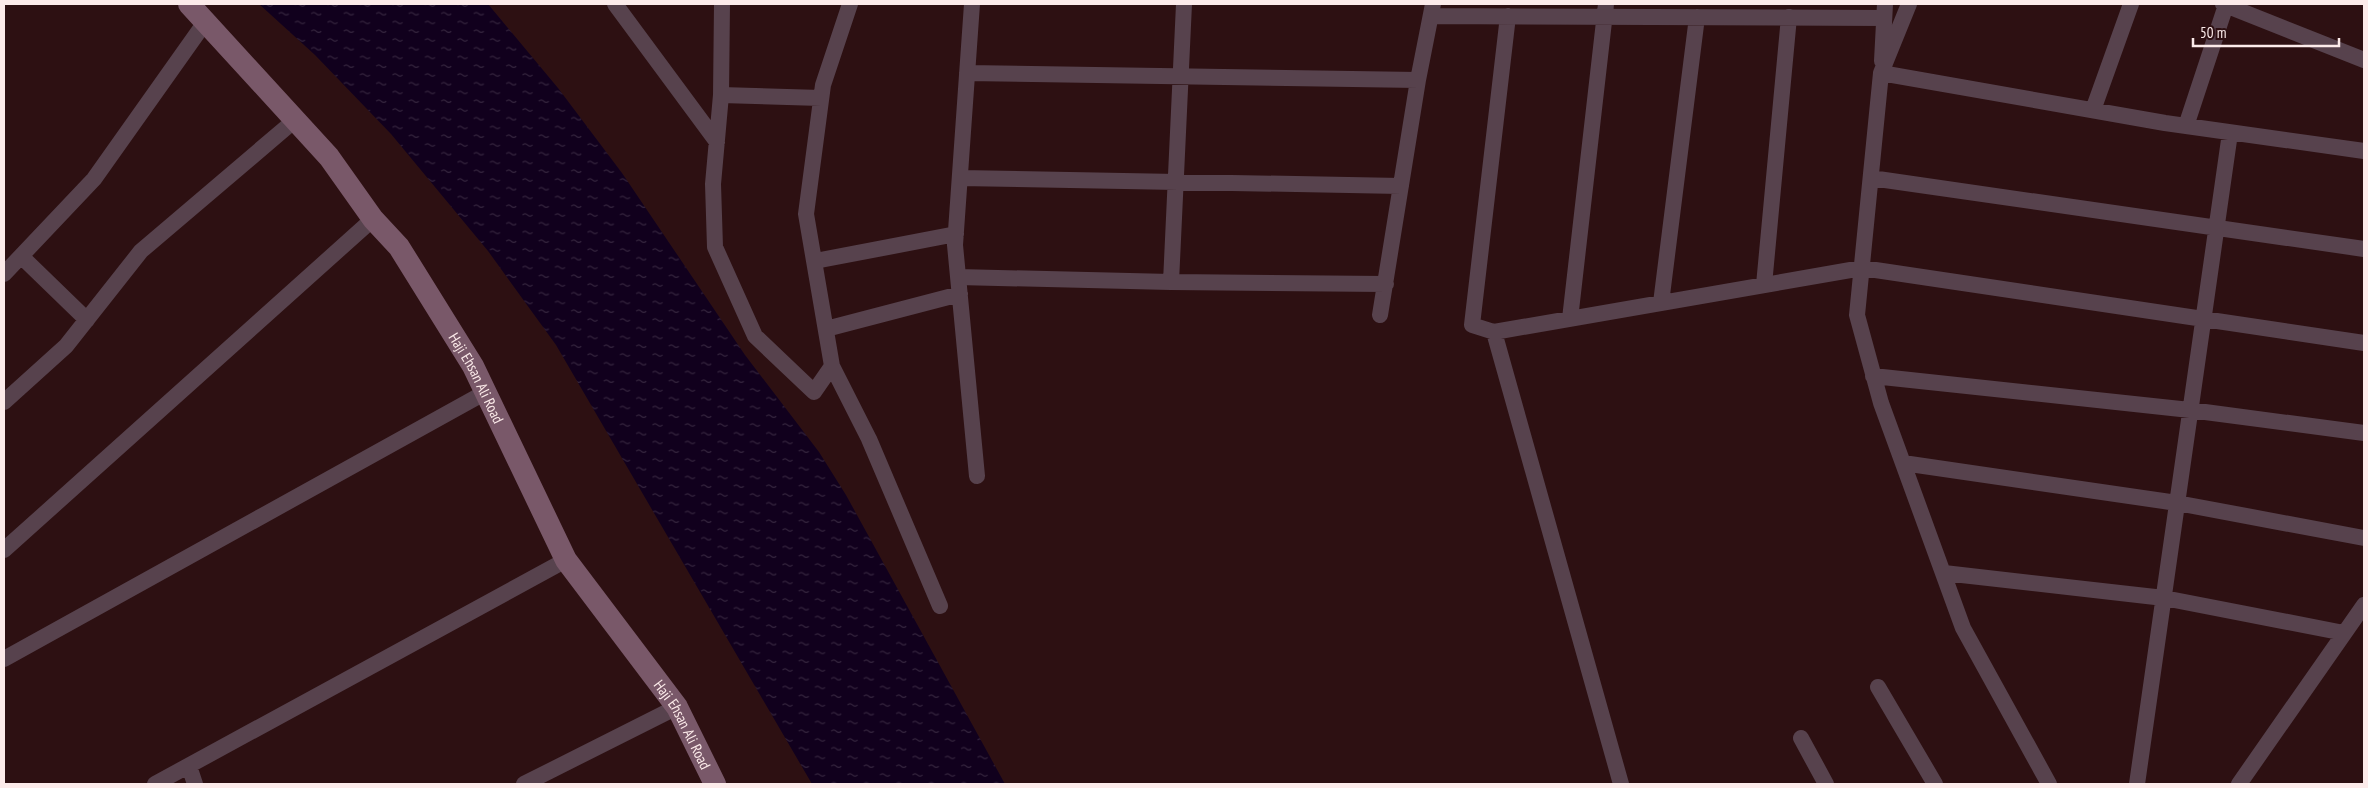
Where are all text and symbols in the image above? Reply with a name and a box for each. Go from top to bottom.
scale bar [2193,15,2339,47]
text: 50 m [2200,23,2226,42]
street label: Haji Ehsan Ali Road [445,329,508,426]
street label: Haji Ehsan Ali Road [650,676,716,772]

